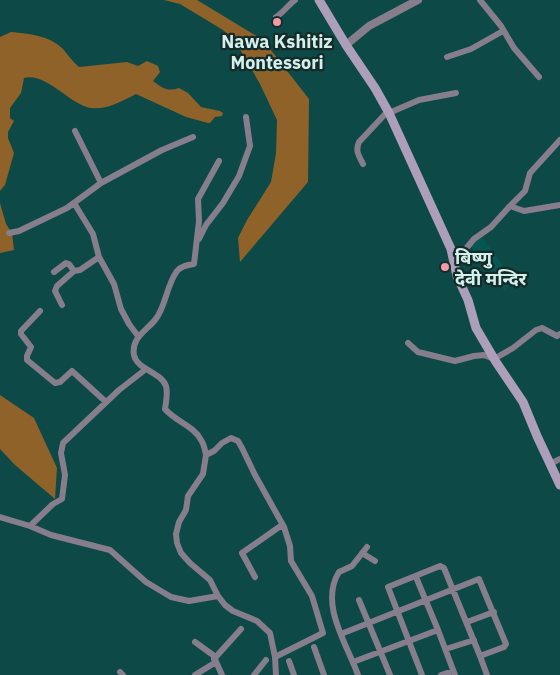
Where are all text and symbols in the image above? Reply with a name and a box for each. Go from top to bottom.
marker: Nawa Kshitiz Montessori [271,16,283,28]
place label: Nawa Kshitiz Montessori [221,30,333,74]
place label: बिष्णु देवी मन्दिर [455,246,528,290]
marker: बिष्णु देवी मन्दिर [439,261,451,273]

